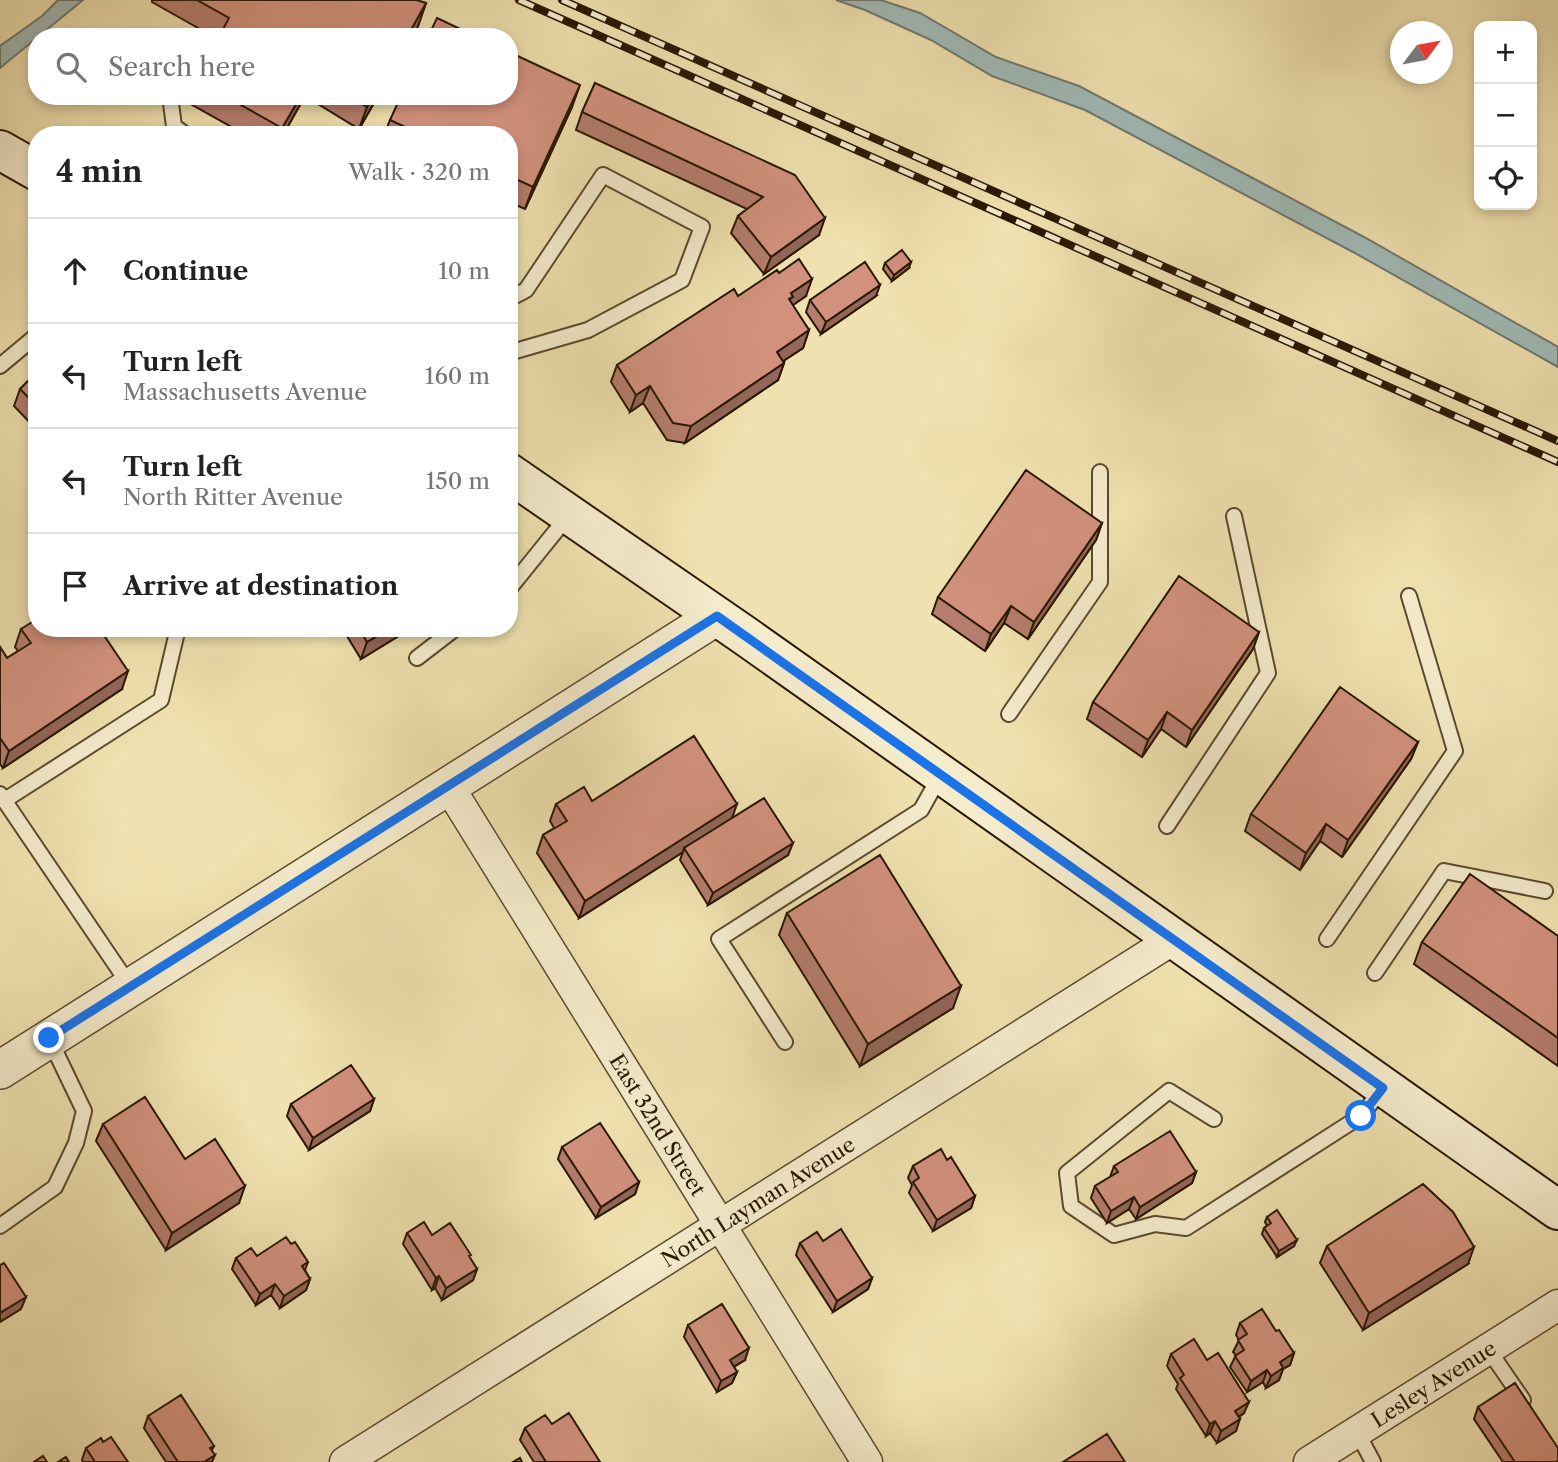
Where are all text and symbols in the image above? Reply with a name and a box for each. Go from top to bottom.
north arrow [1390,21,1453,84]
map controls [1474,21,1537,210]
button: + [1474,21,1537,84]
search box [28,28,518,105]
icon: search [52,48,90,86]
text: Search here [108,51,255,83]
button: − [1474,84,1537,147]
button: locate [1474,147,1537,210]
text: 4 min [56,153,142,190]
text: Walk · 320 m [348,158,490,186]
icon: ahead [56,252,94,290]
text: Continue [123,255,248,287]
text: 10 m [438,257,490,285]
text: Turn left [123,346,242,378]
icon: left [56,357,94,395]
text: 160 m [425,362,490,390]
text: Massachusetts Avenue [123,378,367,406]
text: Turn left [123,451,242,483]
icon: left [56,462,94,500]
text: 150 m [426,467,490,495]
text: North Ritter Avenue [123,483,343,511]
icon: arrive [56,567,94,605]
text: Arrive at destination [123,570,398,602]
route end [33,1022,64,1053]
street label: East 32nd Street [605,1049,712,1201]
route start [1345,1100,1376,1131]
street label: North Layman Avenue [656,1131,859,1272]
street label: Lesley Avenue [1366,1335,1500,1432]

